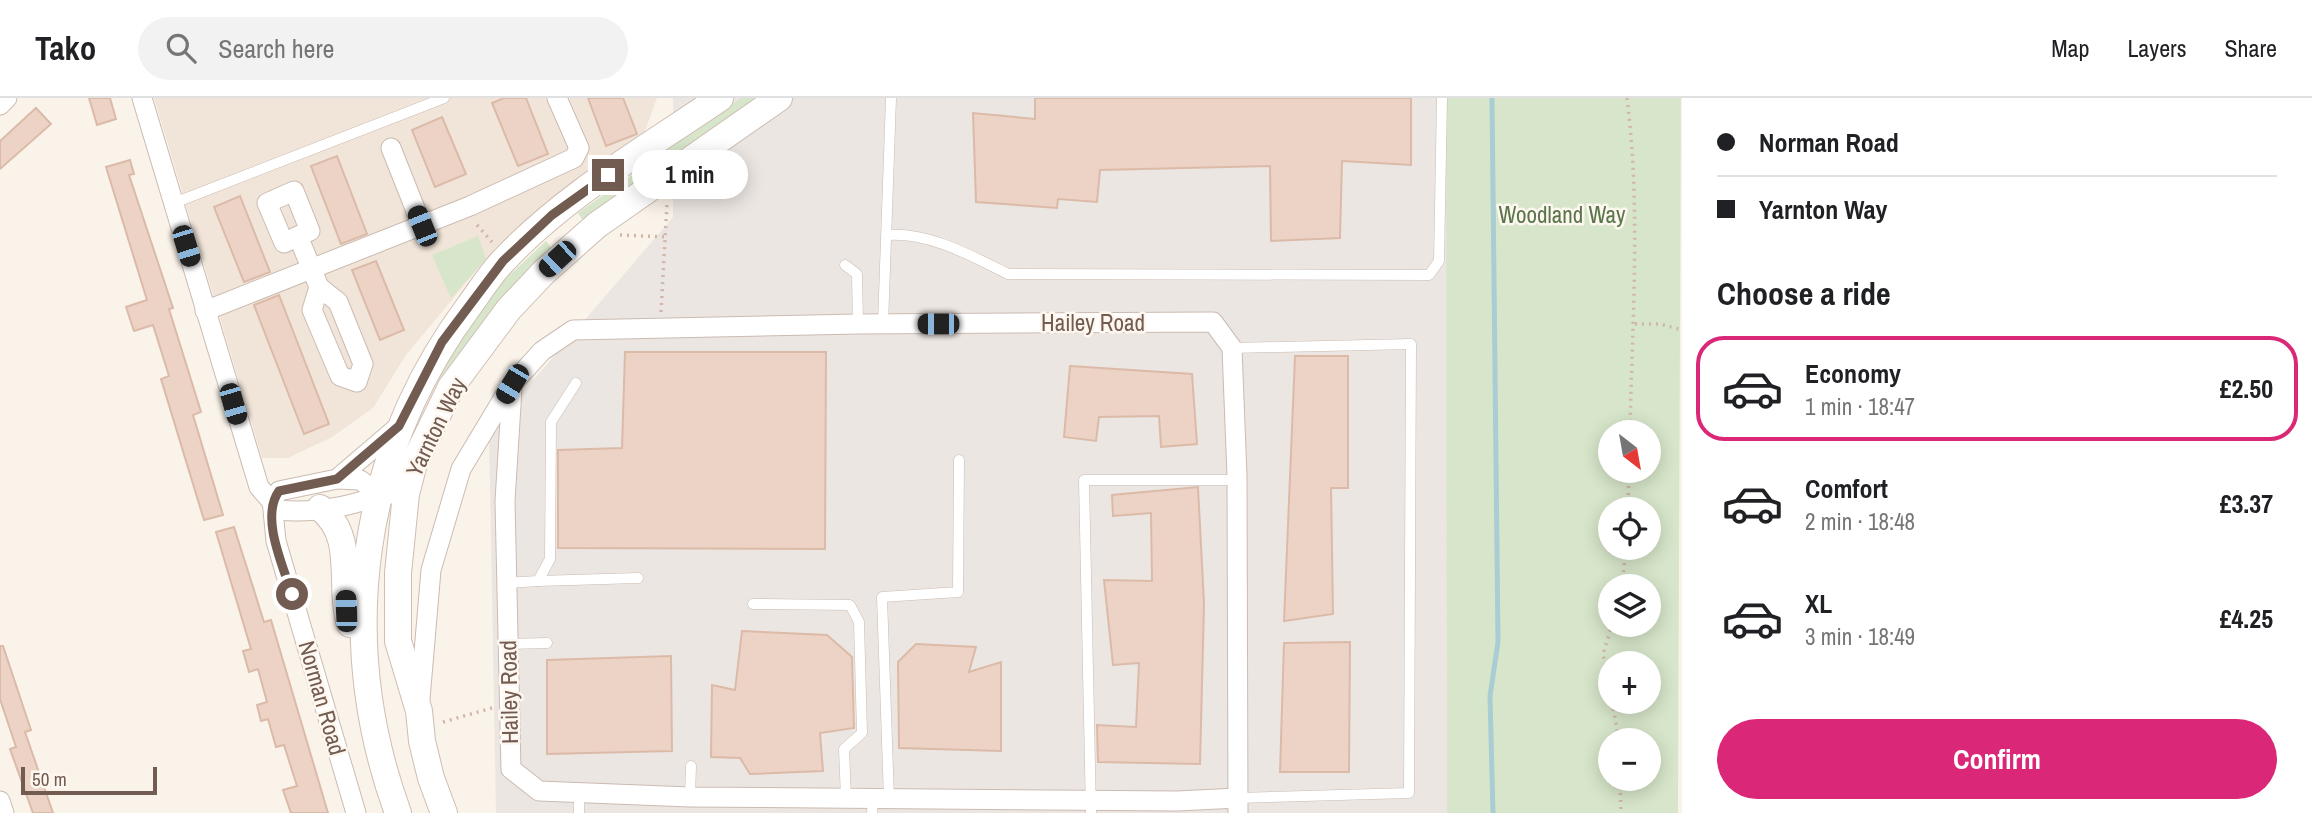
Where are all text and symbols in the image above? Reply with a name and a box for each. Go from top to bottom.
search box [138,17,628,80]
text: Tako [35,26,96,70]
icon: search [162,29,200,67]
text: Search here [218,31,334,66]
text: Map [2051,32,2089,64]
text: Layers [2127,32,2186,64]
text: Share [2224,32,2277,64]
text: Norman Road [1759,125,1899,160]
callout: 1 min [632,150,748,200]
route end [592,159,624,191]
text: 1 min [665,159,715,190]
text: Yarnton Way [1759,192,1887,227]
park label: Woodland Way [1499,199,1626,230]
car [405,203,440,249]
car [170,223,203,269]
car [535,237,580,281]
text: Choose a ride [1717,272,1891,315]
street label: Hailey Road [1041,307,1145,338]
car [918,314,960,335]
text: Economy [1805,356,1901,391]
icon: car [1721,357,1784,420]
car [493,361,532,407]
street label: Yarnton Way [398,371,473,482]
text: £2.50 [2220,371,2273,406]
car [218,381,249,427]
text: 1 min · 18:47 [1805,391,1915,422]
north arrow [1598,420,1661,483]
map controls [1598,420,1661,791]
text: Comfort [1805,471,1888,506]
icon: car [1721,472,1784,535]
text: £3.37 [2220,486,2273,521]
button: locate [1598,497,1661,560]
text: 2 min · 18:48 [1805,506,1915,537]
button: layers [1598,574,1661,637]
route start [276,578,308,610]
text: XL [1805,586,1832,621]
icon: car [1721,587,1784,650]
car [335,590,358,632]
text: £4.25 [2220,601,2273,636]
text: 3 min · 18:49 [1805,621,1915,652]
street label: Norman Road [291,637,354,759]
street label: Hailey Road [492,640,525,744]
button: + [1598,651,1661,714]
button: Confirm [1717,719,2277,799]
button: − [1598,728,1661,791]
scale bar [21,764,158,796]
text: 50 m [32,766,67,792]

